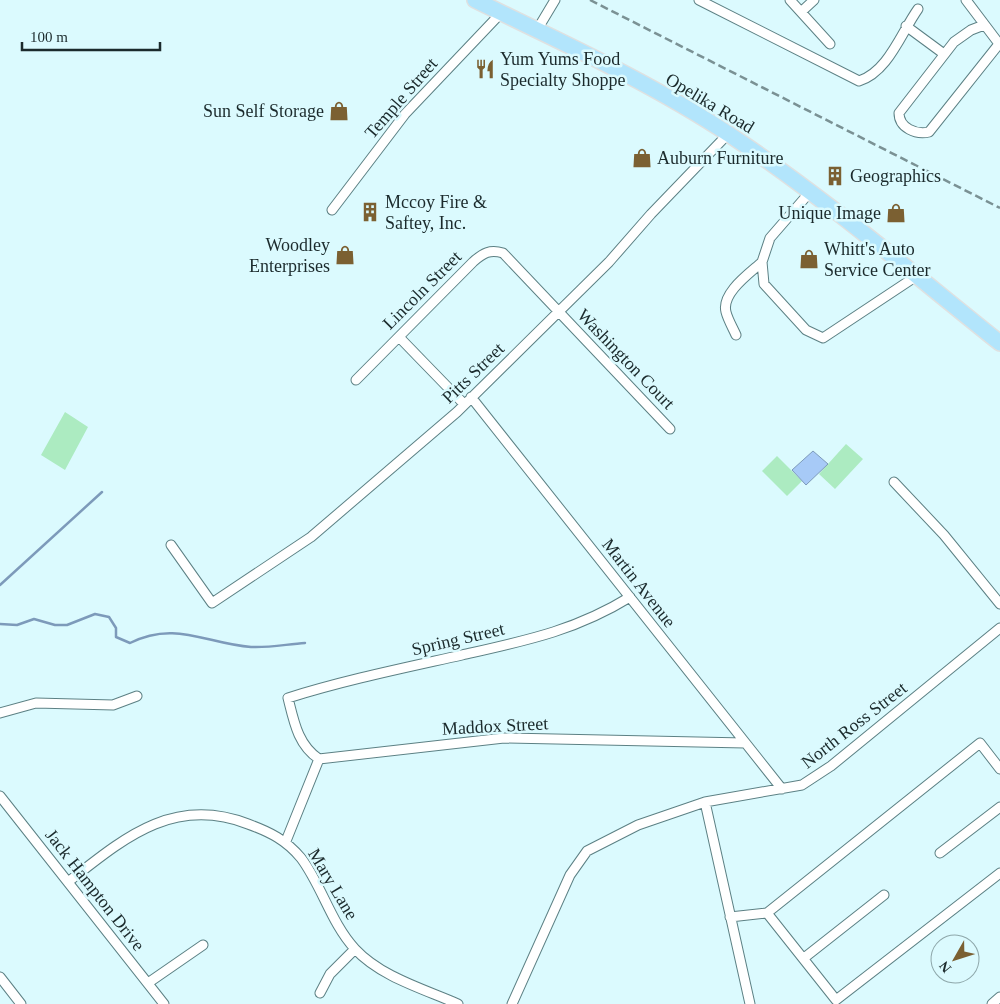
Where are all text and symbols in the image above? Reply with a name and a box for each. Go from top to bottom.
scale bar [22,20,160,52]
text: 100 m [30,29,68,45]
place label: Yum Yums Food Specialty Shoppe [500,49,625,90]
street label: Temple Street [361,54,441,142]
restaurant icon: Yum Yums Food Specialty Shoppe [474,58,496,80]
street label: Opelika Road [662,69,758,137]
shop icon: Sun Self Storage [328,100,350,122]
place label: Sun Self Storage [203,101,324,121]
shop icon: Auburn Furniture [631,147,653,169]
place label: Auburn Furniture [657,148,783,168]
building icon: Geographics [824,165,846,187]
place label: Geographics [850,166,941,186]
place label: Mccoy Fire & Saftey, Inc. [385,192,487,233]
building icon: Mccoy Fire & Saftey, Inc. [359,201,381,223]
shop icon: Unique Image [885,202,907,224]
place label: Unique Image [779,203,881,223]
place label: Woodley Enterprises [249,235,330,276]
place label: Whitt's Auto Service Center [824,239,930,280]
shop icon: Woodley Enterprises [334,244,356,266]
street label: Lincoln Street [379,247,465,333]
shop icon: Whitt's Auto Service Center [798,248,820,270]
street label: Washington Court [573,305,679,413]
street label: Pitts Street [438,339,508,407]
street label: Martin Avenue [598,535,680,631]
street label: Spring Street [410,619,506,659]
street label: North Ross Street [797,678,911,772]
street label: Maddox Street [441,713,549,739]
street label: Jack Hampton Drive [41,825,149,955]
street label: Mary Lane [304,845,362,923]
north arrow [930,934,980,984]
text: N [936,958,954,976]

